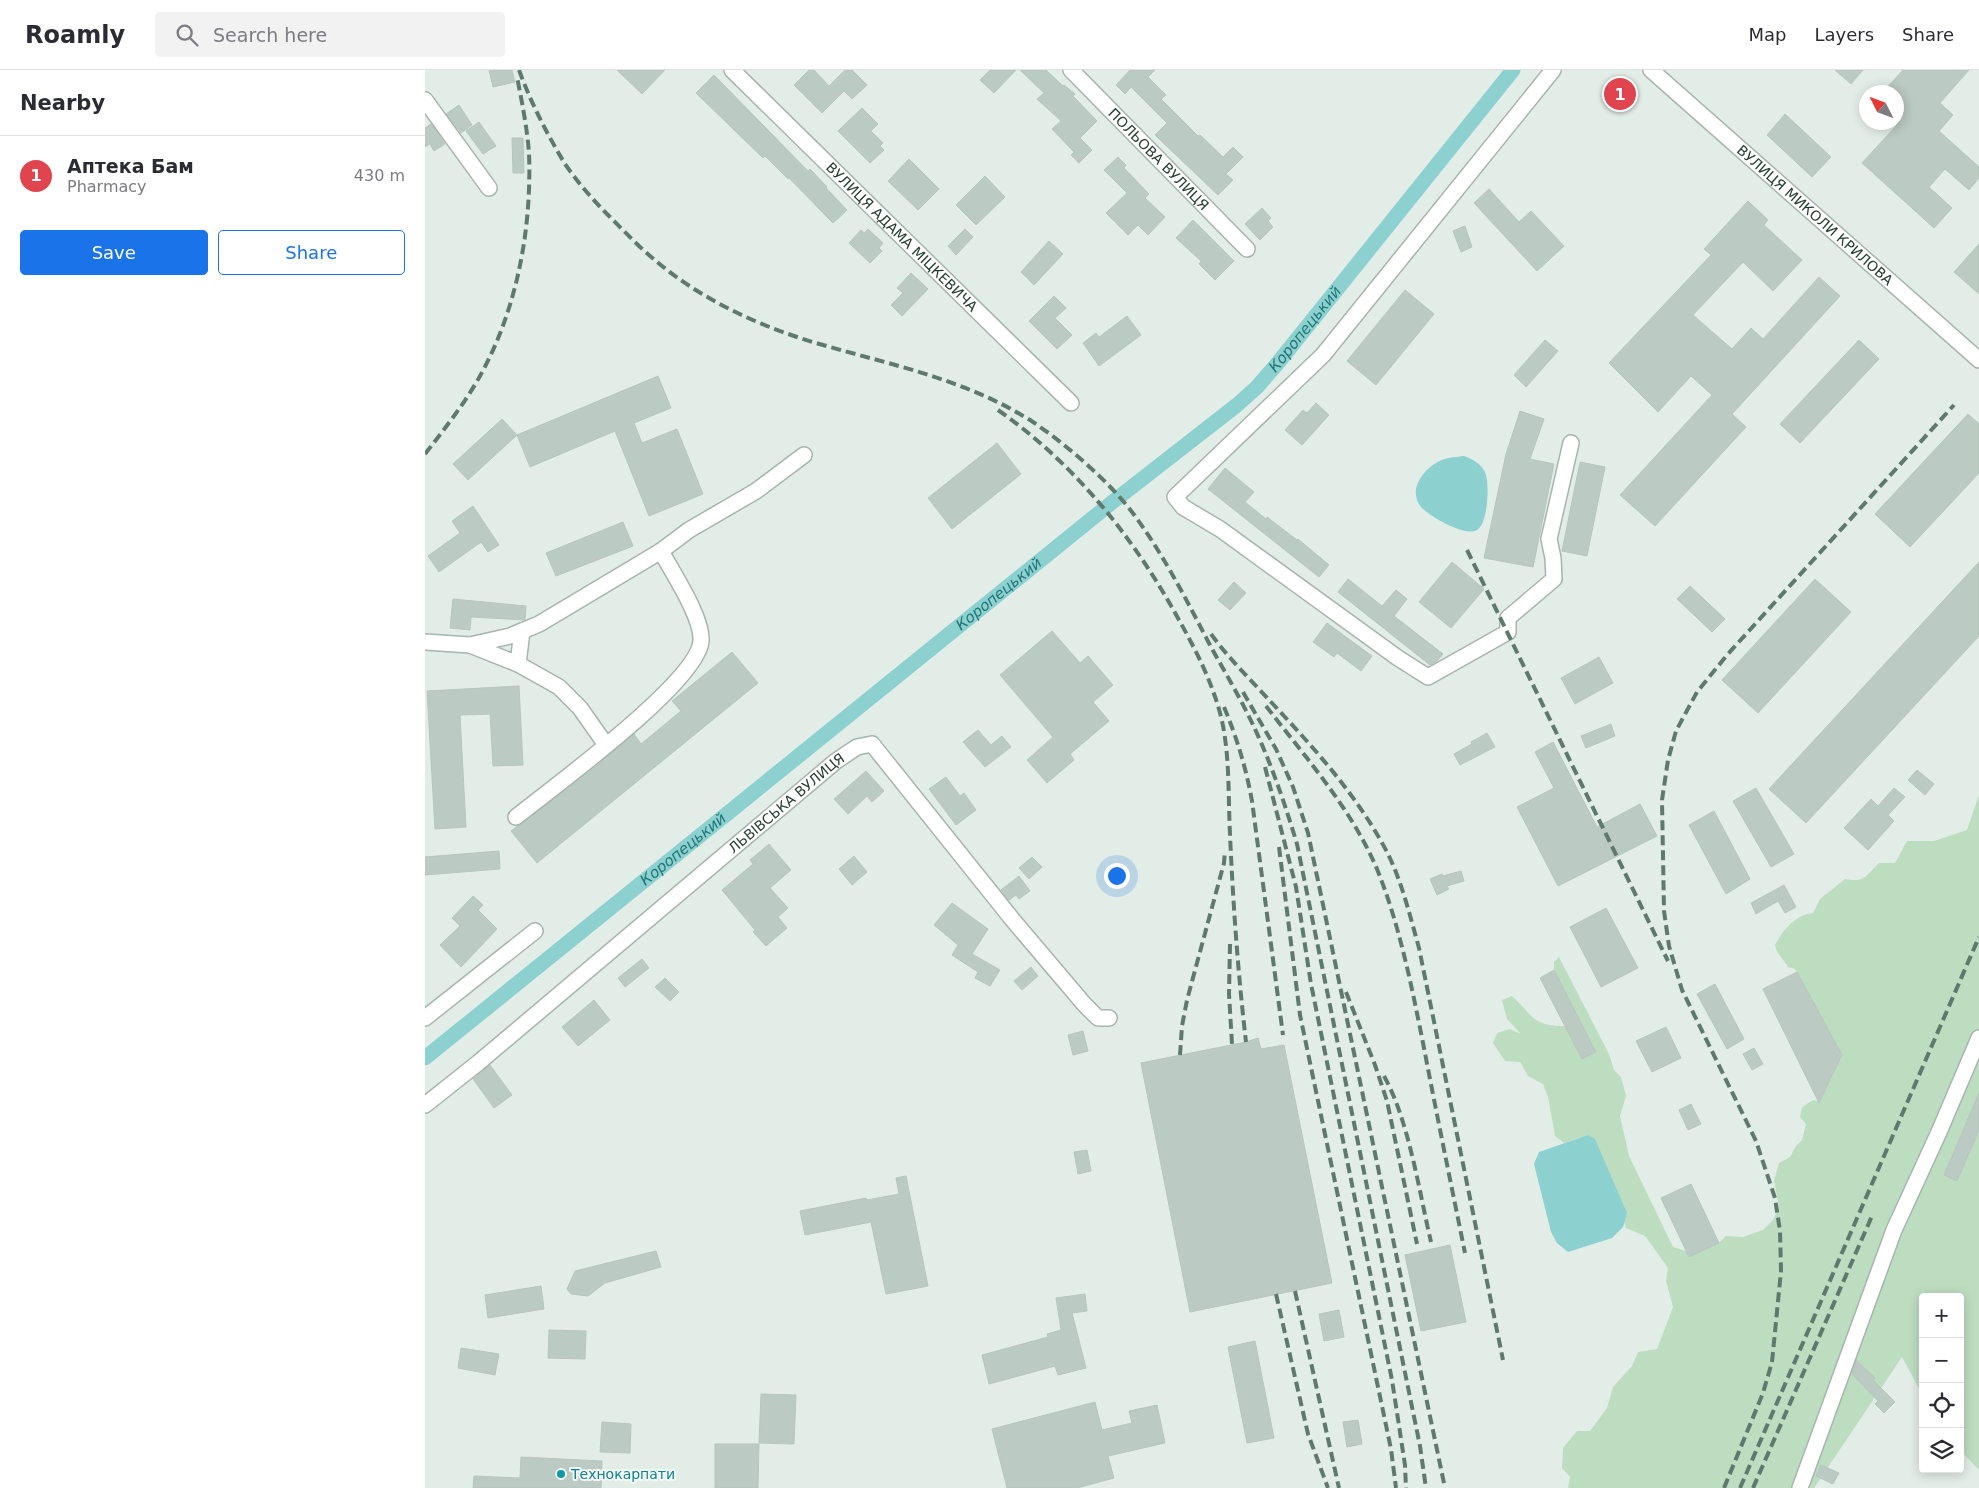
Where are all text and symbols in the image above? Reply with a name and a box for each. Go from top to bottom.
search box [155,12,505,57]
text: Roamly [25,21,125,49]
icon: search [173,21,201,49]
text: Search here [213,24,327,46]
text: Map [1748,24,1786,45]
text: Layers [1814,24,1874,45]
text: Share [1902,24,1954,45]
pin: 1 [1604,75,1636,113]
north arrow [1859,85,1904,130]
text: Nearby [20,91,105,115]
street label: ПОЛЬОВА ВУЛИЦЯ [1105,105,1212,213]
street label: ВУЛИЦЯ МИКОЛИ КРИЛОВА [1734,142,1897,289]
text: Аптека Бам [67,155,194,177]
street label: ВУЛИЦЯ АДАМА МІЦКЕВИЧА [823,159,981,315]
text: 1 [30,166,42,185]
text: 430 m [354,166,405,185]
text: Pharmacy [67,177,147,196]
button: Save [20,230,208,275]
button: Share [218,230,405,275]
water label: Коропецький [1265,282,1345,376]
water label: Коропецький [952,554,1046,634]
street label: ЛЬВІВСЬКА ВУЛИЦЯ [725,750,847,856]
water label: Коропецький [637,809,730,889]
your location [1104,863,1130,889]
map controls [1919,1293,1964,1473]
button: + [1919,1293,1964,1338]
button: − [1919,1338,1964,1383]
button: locate [1919,1383,1964,1428]
button: layers [1919,1428,1964,1473]
place label: Технокарпати [570,1466,675,1482]
marker: Технокарпати [555,1468,567,1480]

